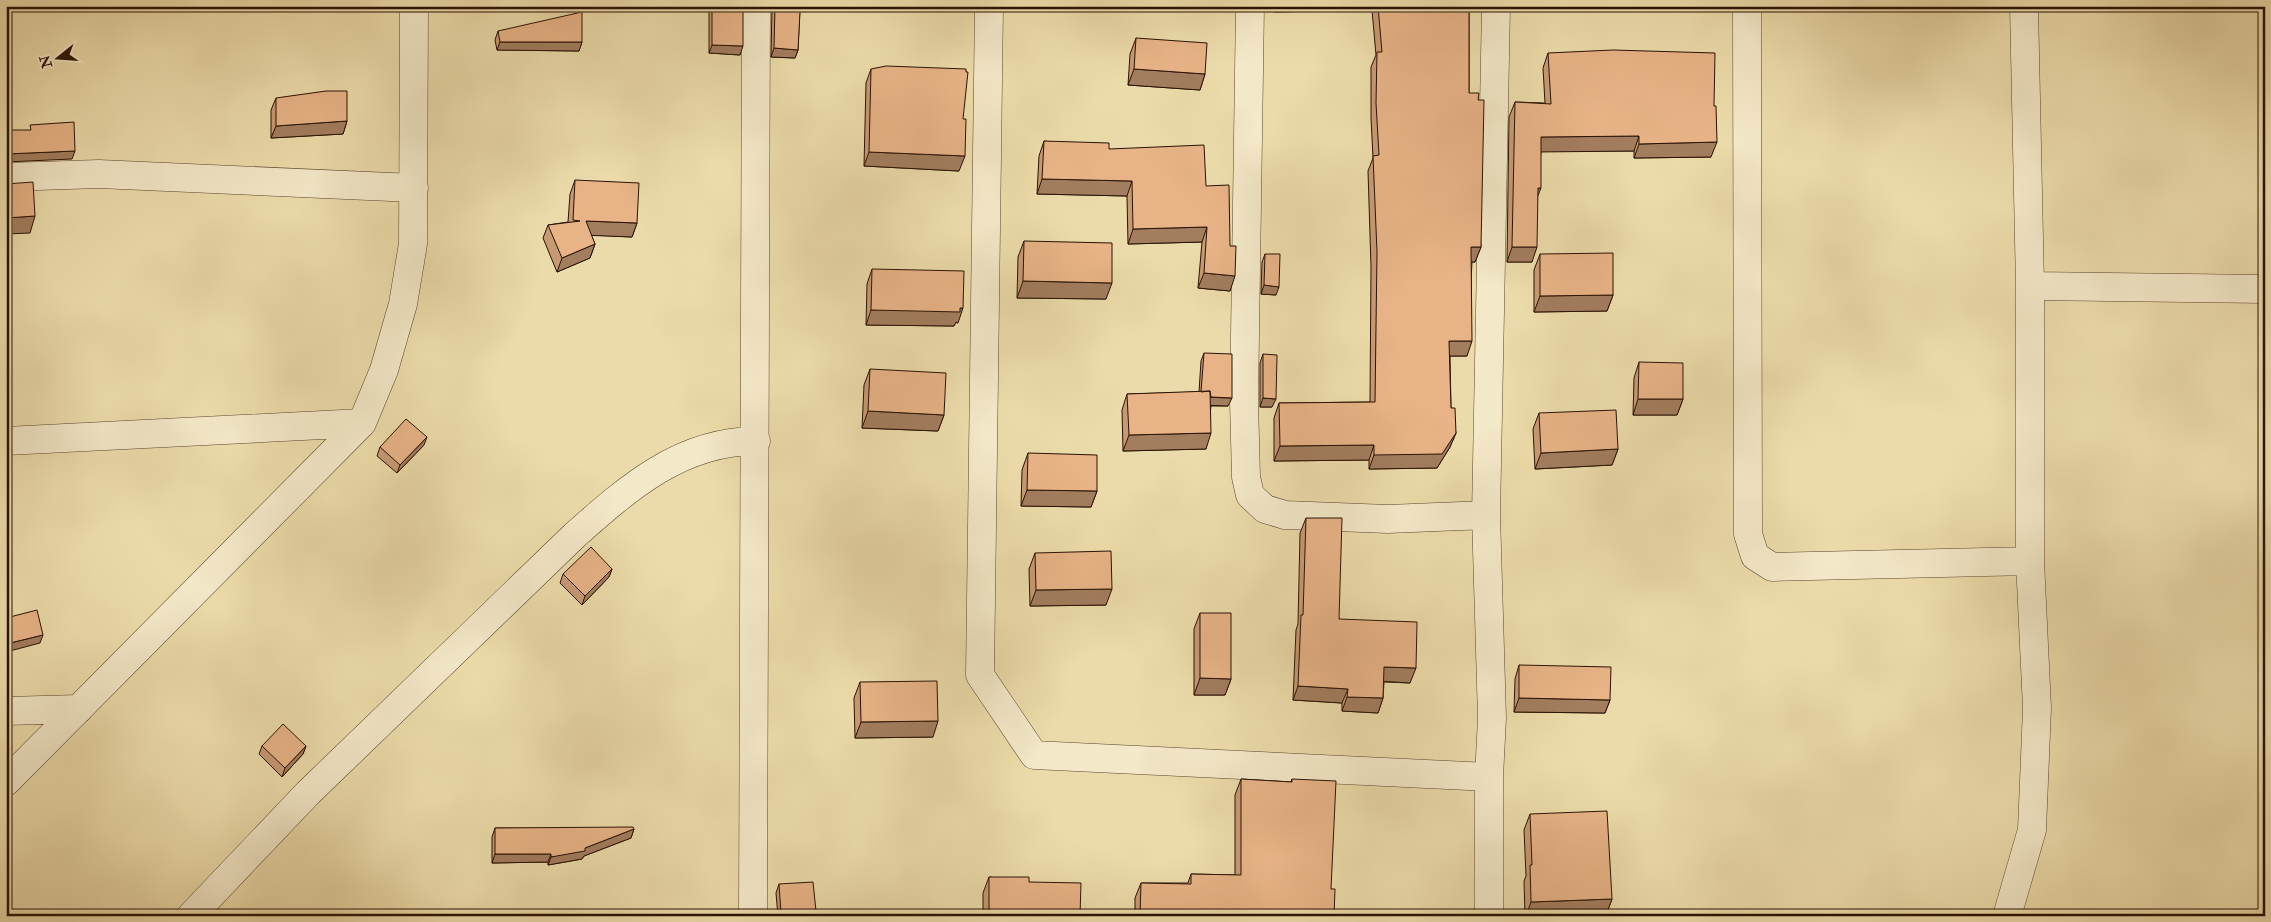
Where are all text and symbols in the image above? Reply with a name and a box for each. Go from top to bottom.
north arrow [32,32,82,82]
text: N [36,53,56,71]

